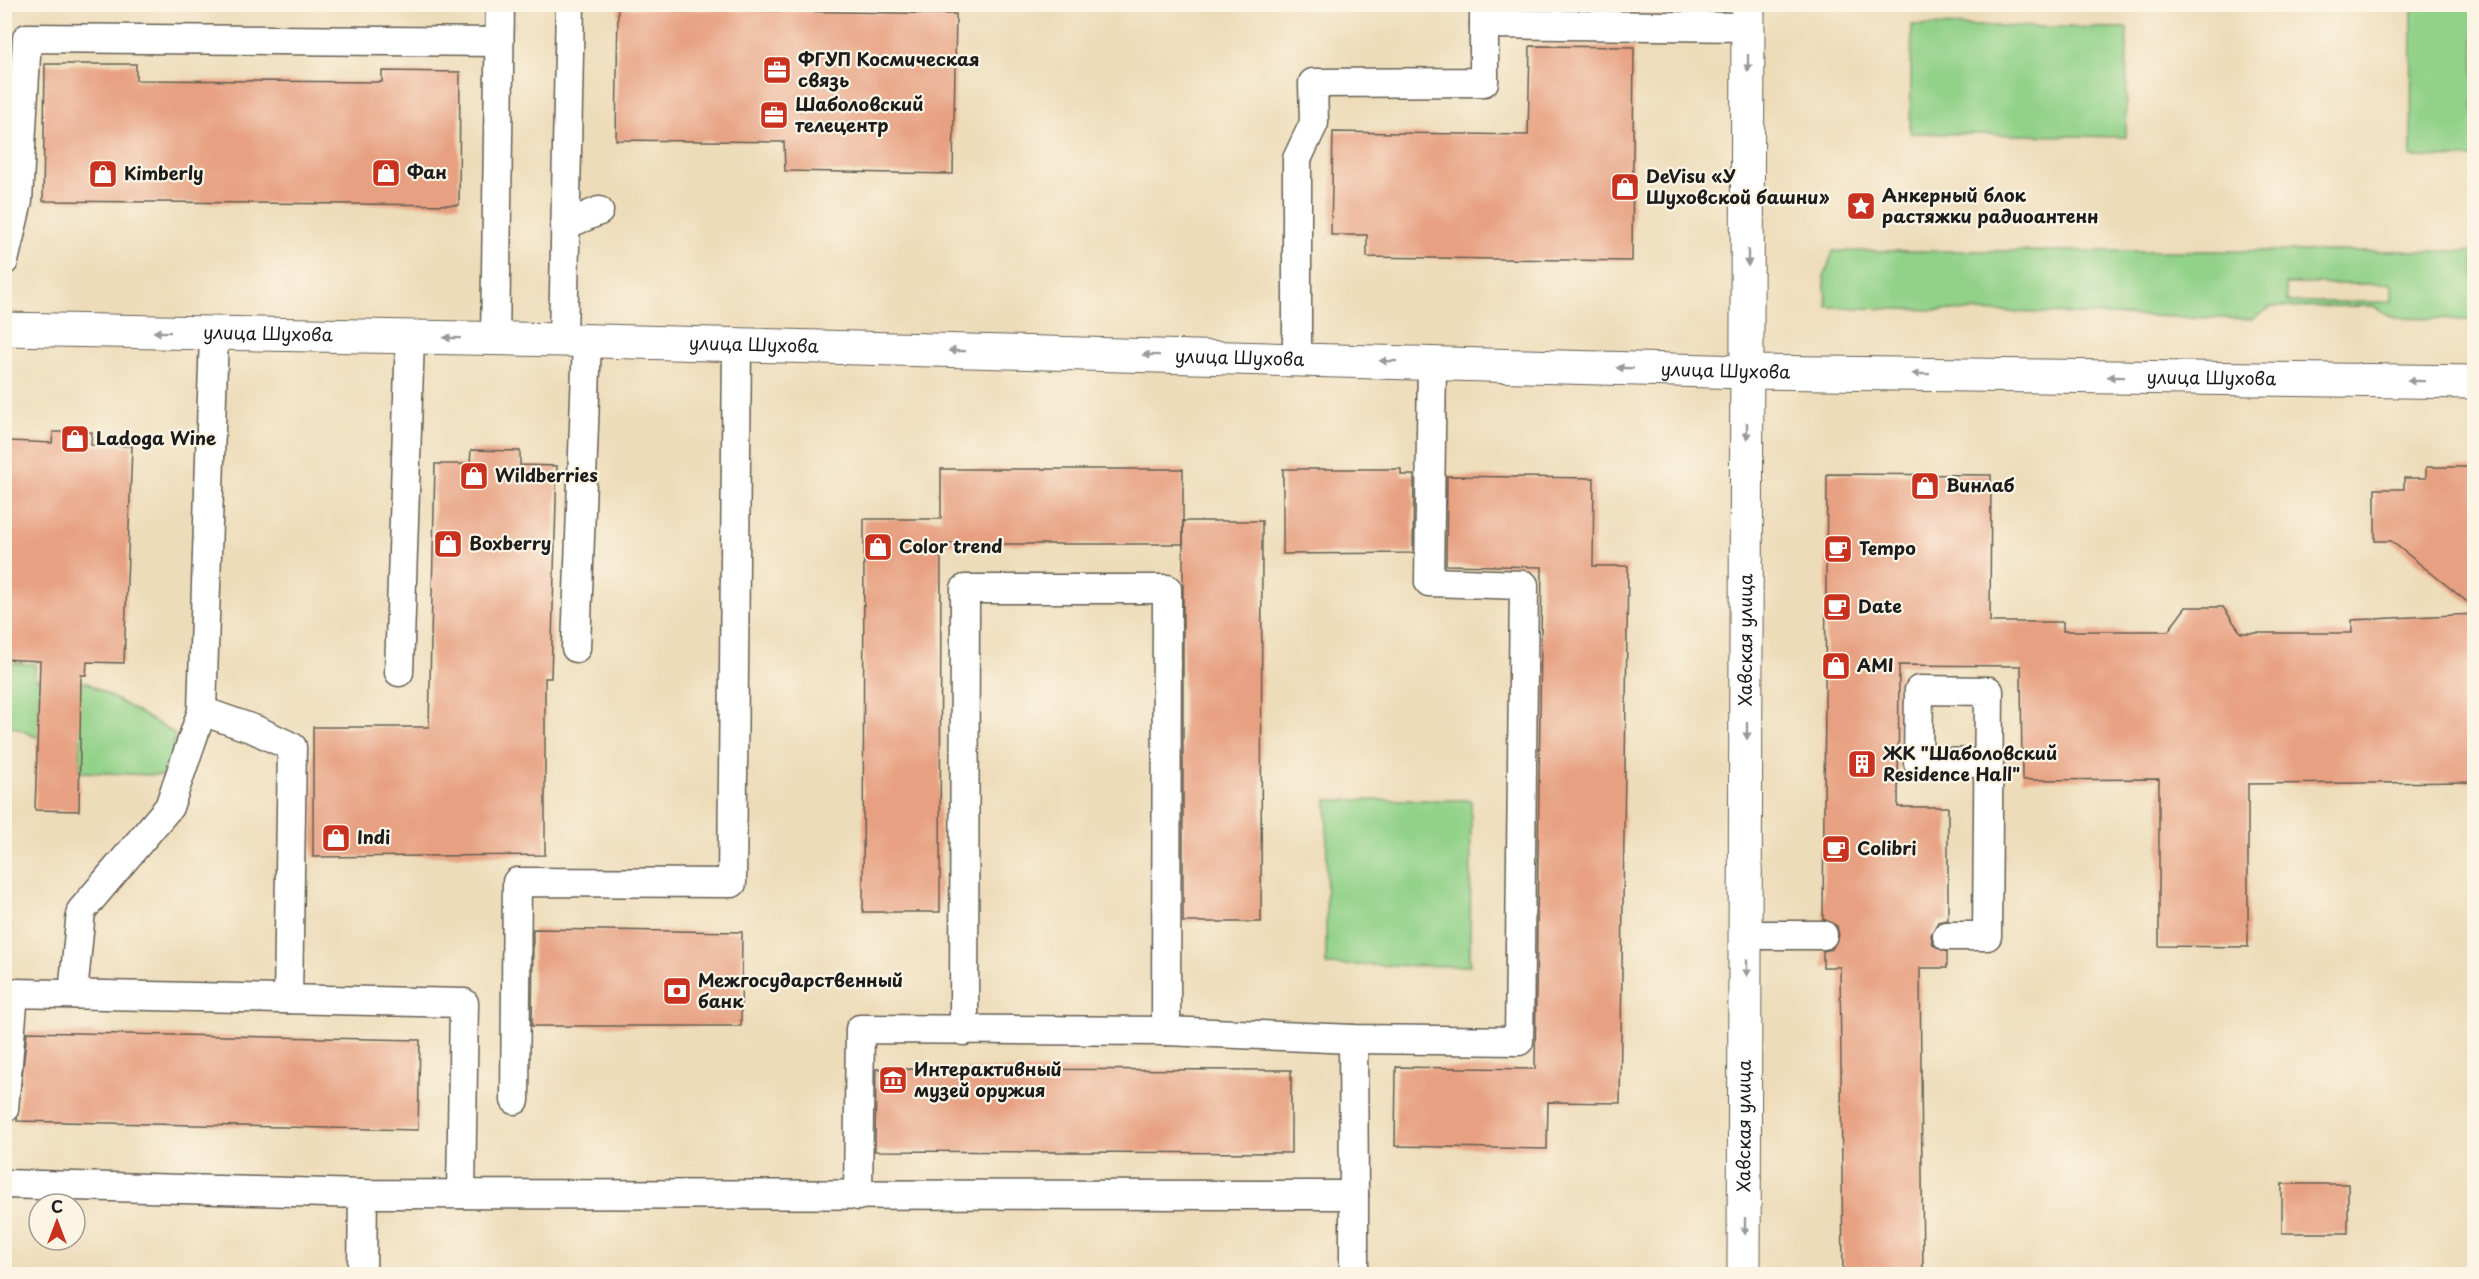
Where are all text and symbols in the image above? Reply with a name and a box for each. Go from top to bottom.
place label: ФГУП Космическая связь [798,45,980,93]
one-way arrow [1743,53,1753,72]
office icon: ФГУП Космическая связь [761,54,793,86]
place label: Шаболовский телецентр [795,90,923,138]
office icon: Шаболовский телецентр [758,99,790,131]
shop icon: Фан [370,157,402,189]
shop icon: Kimberly [87,158,119,190]
place label: Фан [407,158,447,185]
place label: Kimberly [124,159,204,186]
place label: DeVisu «У Шуховской башни» [1646,162,1830,210]
shop icon: DeVisu «У Шуховской башни» [1609,171,1641,203]
place label: Анкерный блок растяжки радиоантенн [1882,181,2099,229]
place icon: Анкерный блок растяжки радиоантенн [1845,190,1877,222]
one-way arrow [1743,248,1753,267]
street label: улица Шухова [203,318,334,347]
one-way arrow [153,327,172,337]
street label: улица Шухова [689,328,820,359]
one-way arrow [443,333,462,343]
street label: улица Шухова [1174,342,1306,372]
one-way arrow [947,346,966,355]
one-way arrow [1142,351,1161,360]
street label: улица Шухова [1660,355,1791,385]
one-way arrow [1379,356,1398,366]
street label: улица Шухова [2146,362,2277,391]
one-way arrow [1616,363,1635,373]
one-way arrow [1912,369,1931,379]
one-way arrow [2107,372,2126,382]
one-way arrow [2407,377,2426,386]
one-way arrow [1742,421,1752,440]
shop icon: Ladoga Wine [59,423,91,455]
place label: Ladoga Wine [96,424,216,451]
shop icon: Wildberries [458,460,490,492]
place label: Wildberries [495,461,598,488]
shop icon: Винлаб [1909,470,1941,502]
place label: Винлаб [1946,471,2014,498]
shop icon: Boxberry [432,528,464,560]
place label: Boxberry [469,529,551,556]
shop icon: Color trend [862,531,894,563]
place label: Color trend [899,532,1002,559]
cafe icon: Tempo [1822,533,1854,565]
place label: Tempo [1859,534,1916,561]
street label: Хавская улица [1731,573,1758,706]
cafe icon: Date [1821,591,1853,623]
place label: Date [1858,592,1902,619]
shop icon: AMI [1820,650,1852,682]
place label: AMI [1857,651,1894,678]
one-way arrow [1742,721,1752,740]
place label: ЖК "Шаболовский Residence Hall" [1882,739,2057,787]
building icon: ЖК "Шаболовский Residence Hall" [1846,748,1878,780]
shop icon: Indi [320,822,352,854]
place label: Indi [357,823,390,850]
cafe icon: Colibri [1820,833,1852,865]
place label: Colibri [1857,834,1917,861]
one-way arrow [1742,958,1751,977]
place label: Межгосударственный банк [698,966,903,1014]
bank icon: Межгосударственный банк [661,975,693,1007]
place label: Интерактивный музей оружия [914,1055,1062,1103]
street label: Хавская улица [1729,1059,1757,1192]
museum icon: Интерактивный музей оружия [877,1064,909,1096]
north arrow [27,1192,87,1252]
text: С [51,1194,63,1218]
one-way arrow [1740,1216,1750,1235]

